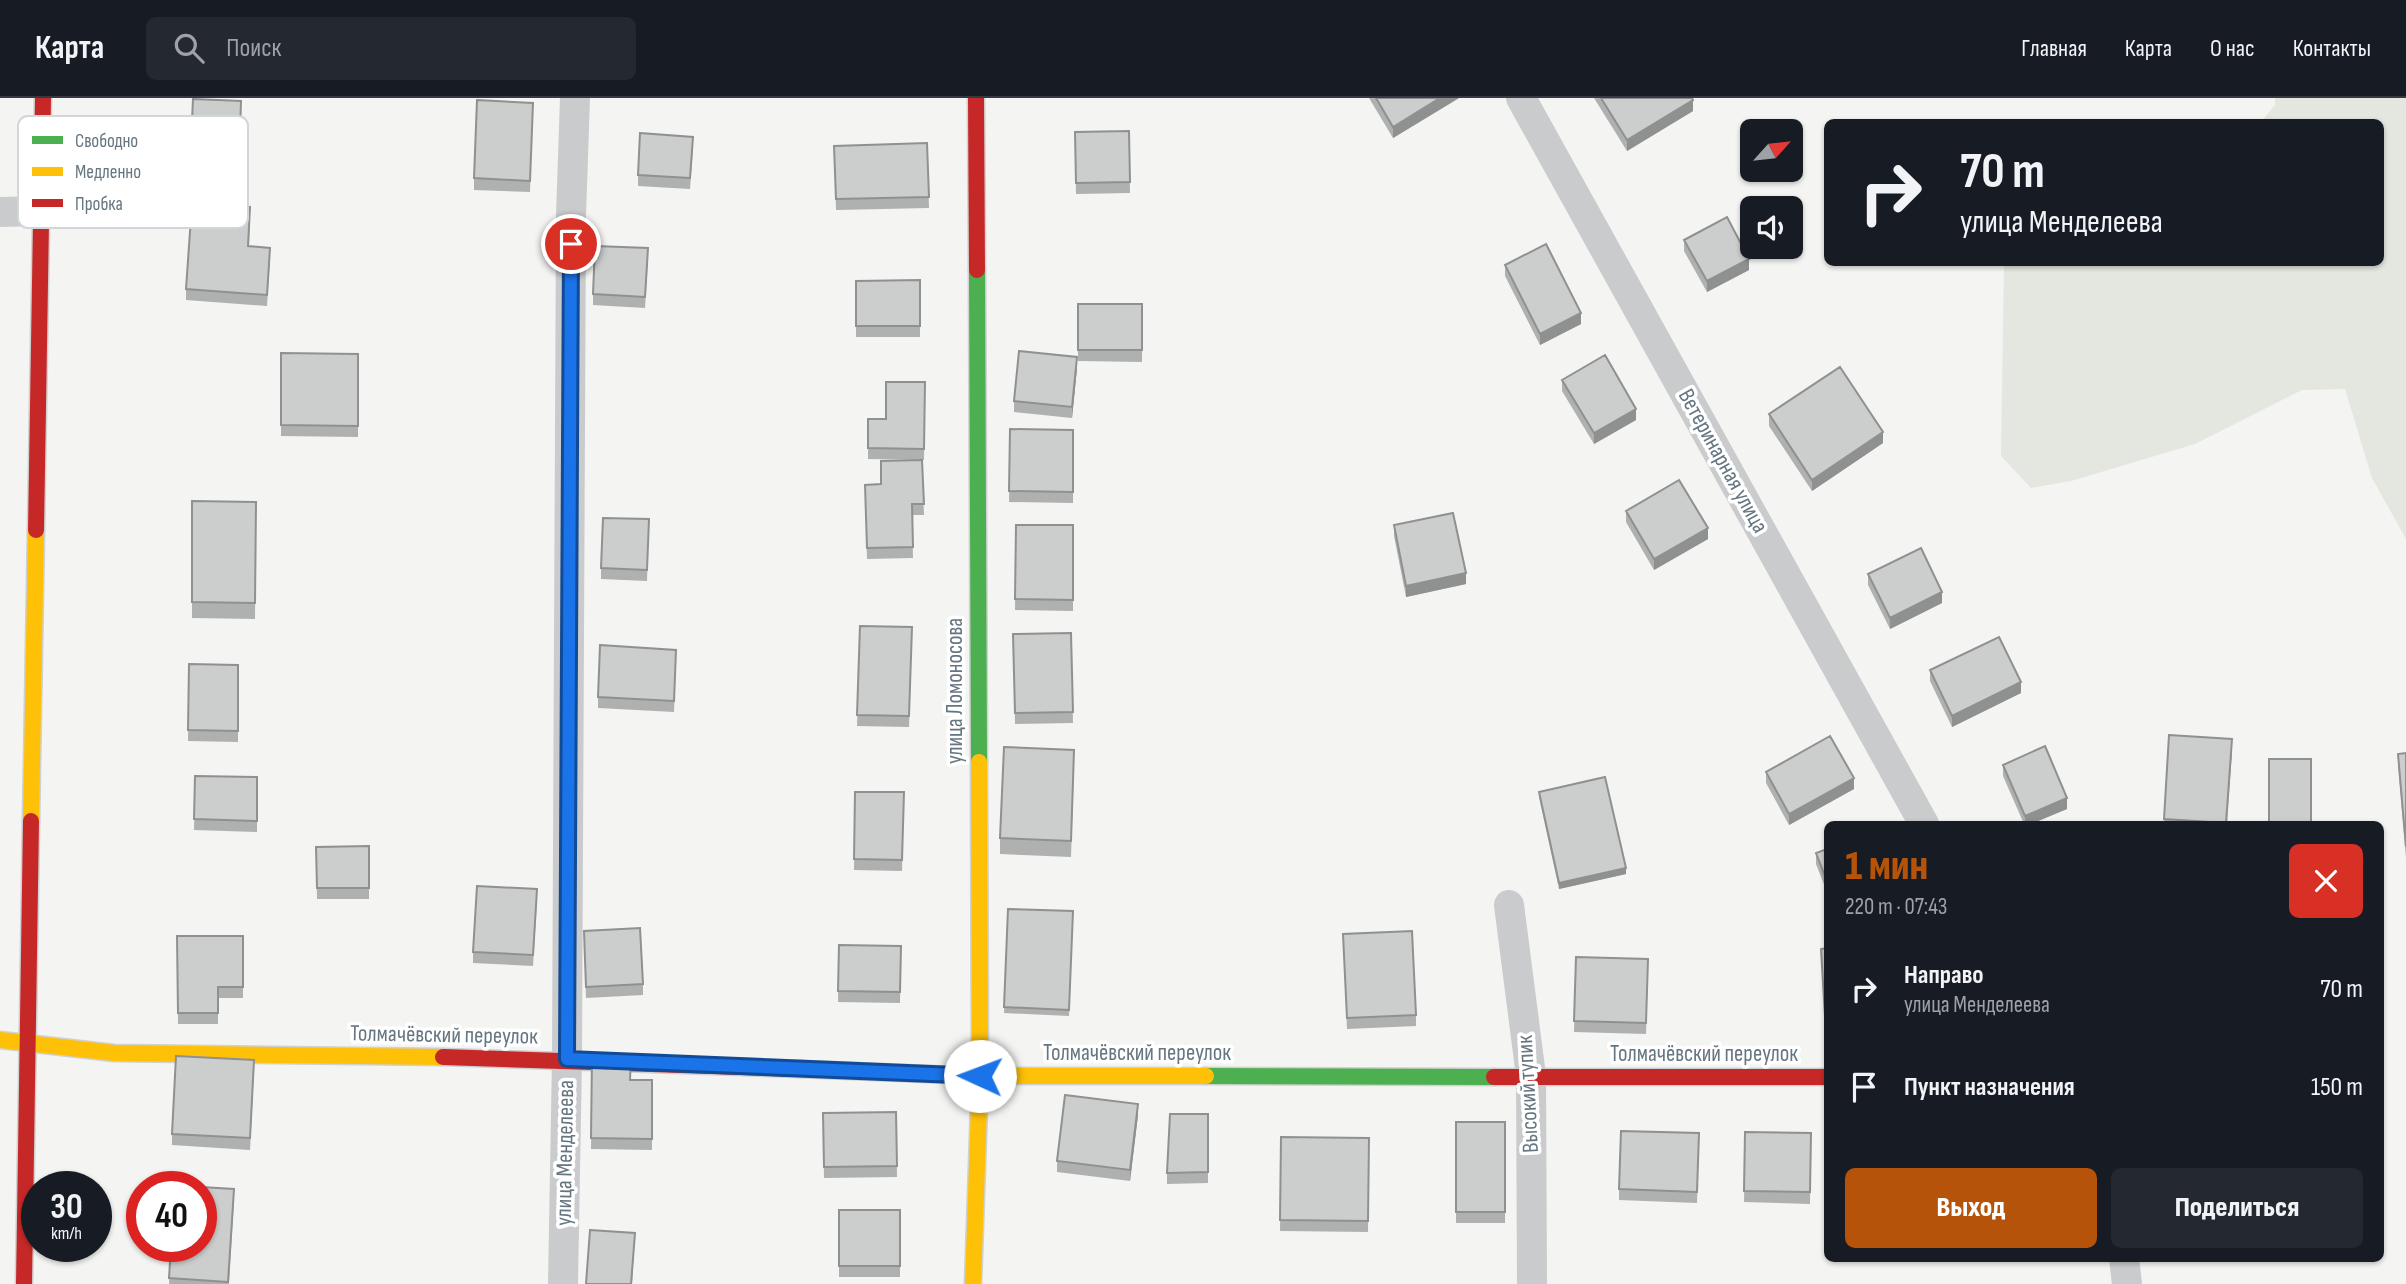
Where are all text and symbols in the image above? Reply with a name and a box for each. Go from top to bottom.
search box [146,17,636,80]
text: Карта [35,28,104,68]
icon: search [170,29,208,67]
text: Поиск [226,33,281,64]
text: Главная [2021,34,2087,63]
text: Карта [2125,34,2172,63]
text: О нас [2210,34,2255,63]
text: Контакты [2293,34,2371,63]
legend [18,116,248,228]
north arrow [1740,119,1802,182]
map controls [1740,119,1803,259]
text: Свободно [75,130,138,153]
text: 70 m [1960,143,2045,202]
icon: right [1845,147,1936,238]
text: Медленно [75,161,141,184]
text: Пробка [75,193,123,216]
button: sound [1740,196,1803,259]
text: улица Менделеева [1960,203,2163,242]
pin [541,214,601,274]
icon: arrive [552,225,590,263]
street label: Ветеринарная улица [1672,384,1774,538]
street label: улица Ломоносова [941,618,969,764]
text: 1 мин [1845,841,1928,892]
button: close [2289,844,2363,918]
text: 220 m · 07:43 [1845,893,1948,921]
text: Направо [1904,960,1983,991]
icon: right [1845,970,1883,1008]
text: 70 m [2320,974,2363,1005]
text: улица Менделеева [1904,991,2050,1019]
street label: Толмачёвский переулок [350,1019,538,1051]
street label: Высокий тупик [1511,1034,1545,1154]
position arrow [943,1039,1017,1113]
street label: Толмачёвский переулок [1043,1039,1231,1067]
street label: Толмачёвский переулок [1610,1040,1798,1068]
icon: arrive [1845,1068,1883,1106]
text: Пункт назначения [1904,1072,2075,1103]
text: 150 m [2311,1072,2363,1103]
street label: улица Менделеева [550,1080,580,1226]
button: Выход [1845,1168,2097,1248]
button: Поделиться [2111,1168,2363,1248]
speed limit sign: 40 [126,1171,217,1262]
text: 30 [50,1186,83,1229]
text: km/h [51,1223,82,1244]

